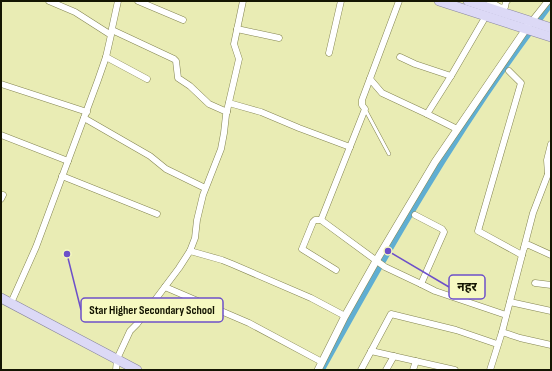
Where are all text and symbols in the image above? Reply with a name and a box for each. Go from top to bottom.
callout: नहर [449,275,485,299]
text: नहर [457,280,477,295]
callout: Star Higher Secondary School [81,298,223,322]
text: Star Higher Secondary School [89,303,215,318]

